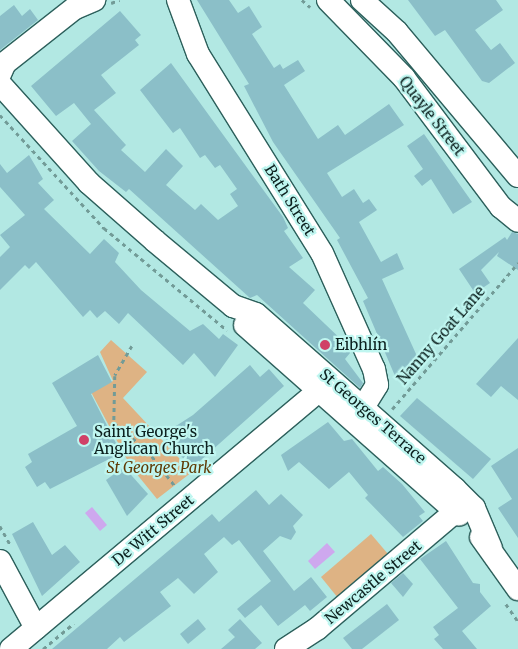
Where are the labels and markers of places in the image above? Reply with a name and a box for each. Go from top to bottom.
place label: Eibhlín [335,336,387,354]
marker: Eibhlín [319,339,331,351]
place label: Saint George's Anglican Church [94,422,214,457]
marker: Saint George's Anglican Church [78,434,90,446]

